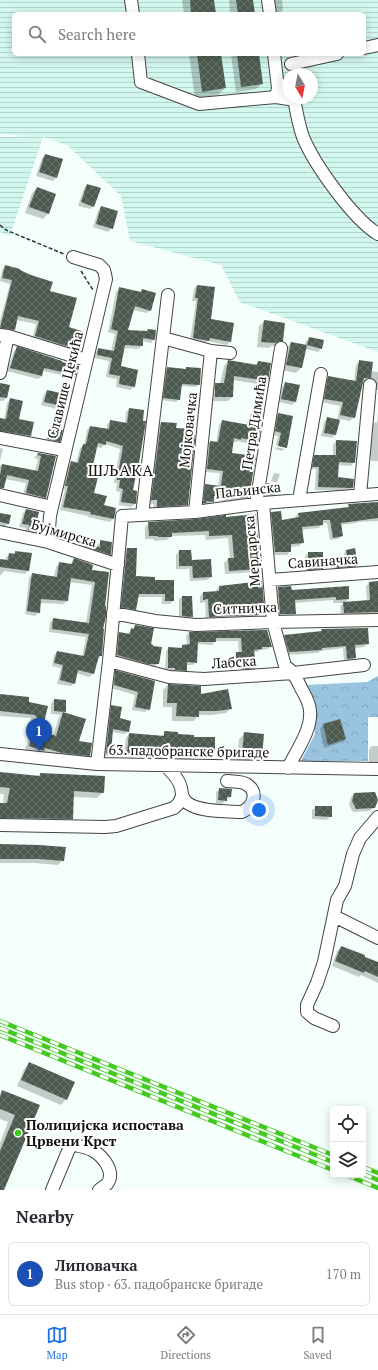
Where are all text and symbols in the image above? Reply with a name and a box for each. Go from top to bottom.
search box [12,12,366,56]
icon: search [26,23,48,45]
text: Search here [58,24,136,44]
north arrow [282,68,318,104]
street label: Славише Цекића [42,329,87,441]
street label: Петра Димића [237,375,270,471]
street label: Мојковачка [174,391,201,469]
district label: ШЉАКА [88,459,154,481]
street label: Паљинска [214,477,282,502]
street label: Бујмирска [29,514,99,551]
street label: Мердарска [239,515,264,587]
street label: Савиначка [287,549,359,572]
street label: Ситничка [213,597,277,618]
street label: Лабска [210,650,257,673]
pin: 1 [26,718,52,751]
street label: 63. падобранске бригаде [108,740,270,761]
your location [249,800,269,820]
map controls [330,1106,366,1178]
button: locate [330,1106,366,1142]
place label: Полицијска испостава Црвени Крст [26,1115,184,1150]
marker: Полицијска испостава Црвени Крст [13,1128,23,1138]
button: layers [330,1142,366,1178]
text: Nearby [16,1205,74,1228]
text: Липовачка [55,1255,138,1275]
text: 1 [26,1265,34,1283]
text: 170 m [326,1265,361,1283]
text: Bus stop · 63. падобранске бригаде [55,1275,263,1293]
tab: Map [46,1324,68,1362]
tab: Directions [160,1324,211,1362]
tab: Saved [303,1324,332,1362]

